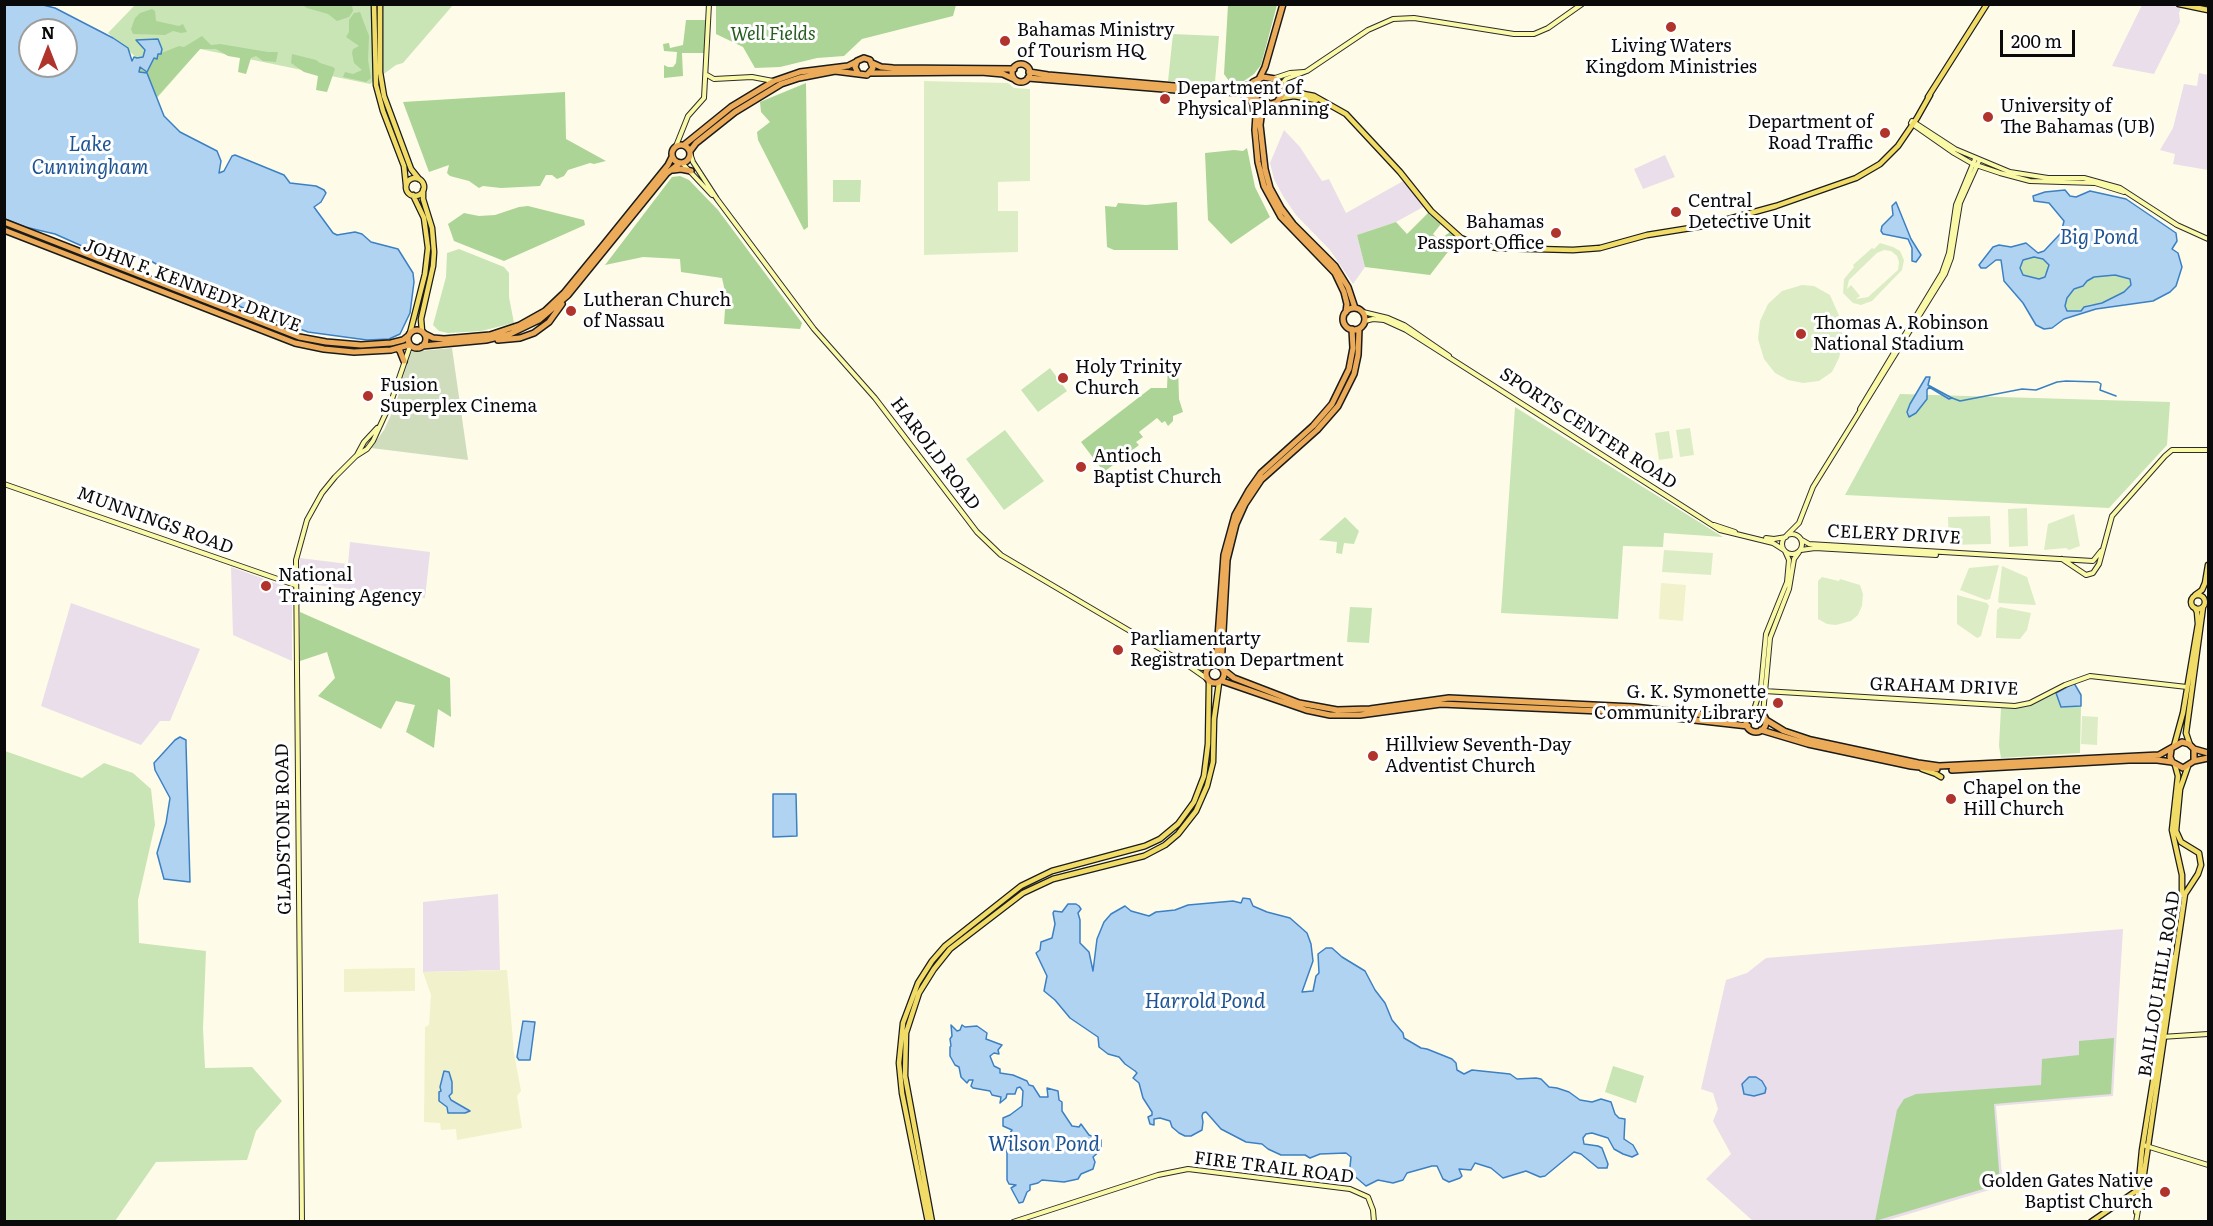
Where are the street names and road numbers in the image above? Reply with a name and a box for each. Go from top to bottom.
street label: JOHN F. KENNEDY DRIVE [80,234,304,338]
street label: SPORTS CENTER ROAD [1495,364,1681,494]
street label: HAROLD ROAD [886,393,984,515]
street label: MUNNINGS ROAD [74,483,236,559]
street label: CELERY DRIVE [1827,521,1961,549]
street label: GRAHAM DRIVE [1869,674,2019,700]
street label: GLADSTONE ROAD [272,743,296,915]
street label: BAILLOU HILL ROAD [2135,890,2185,1078]
street label: FIRE TRAIL ROAD [1193,1147,1355,1189]

